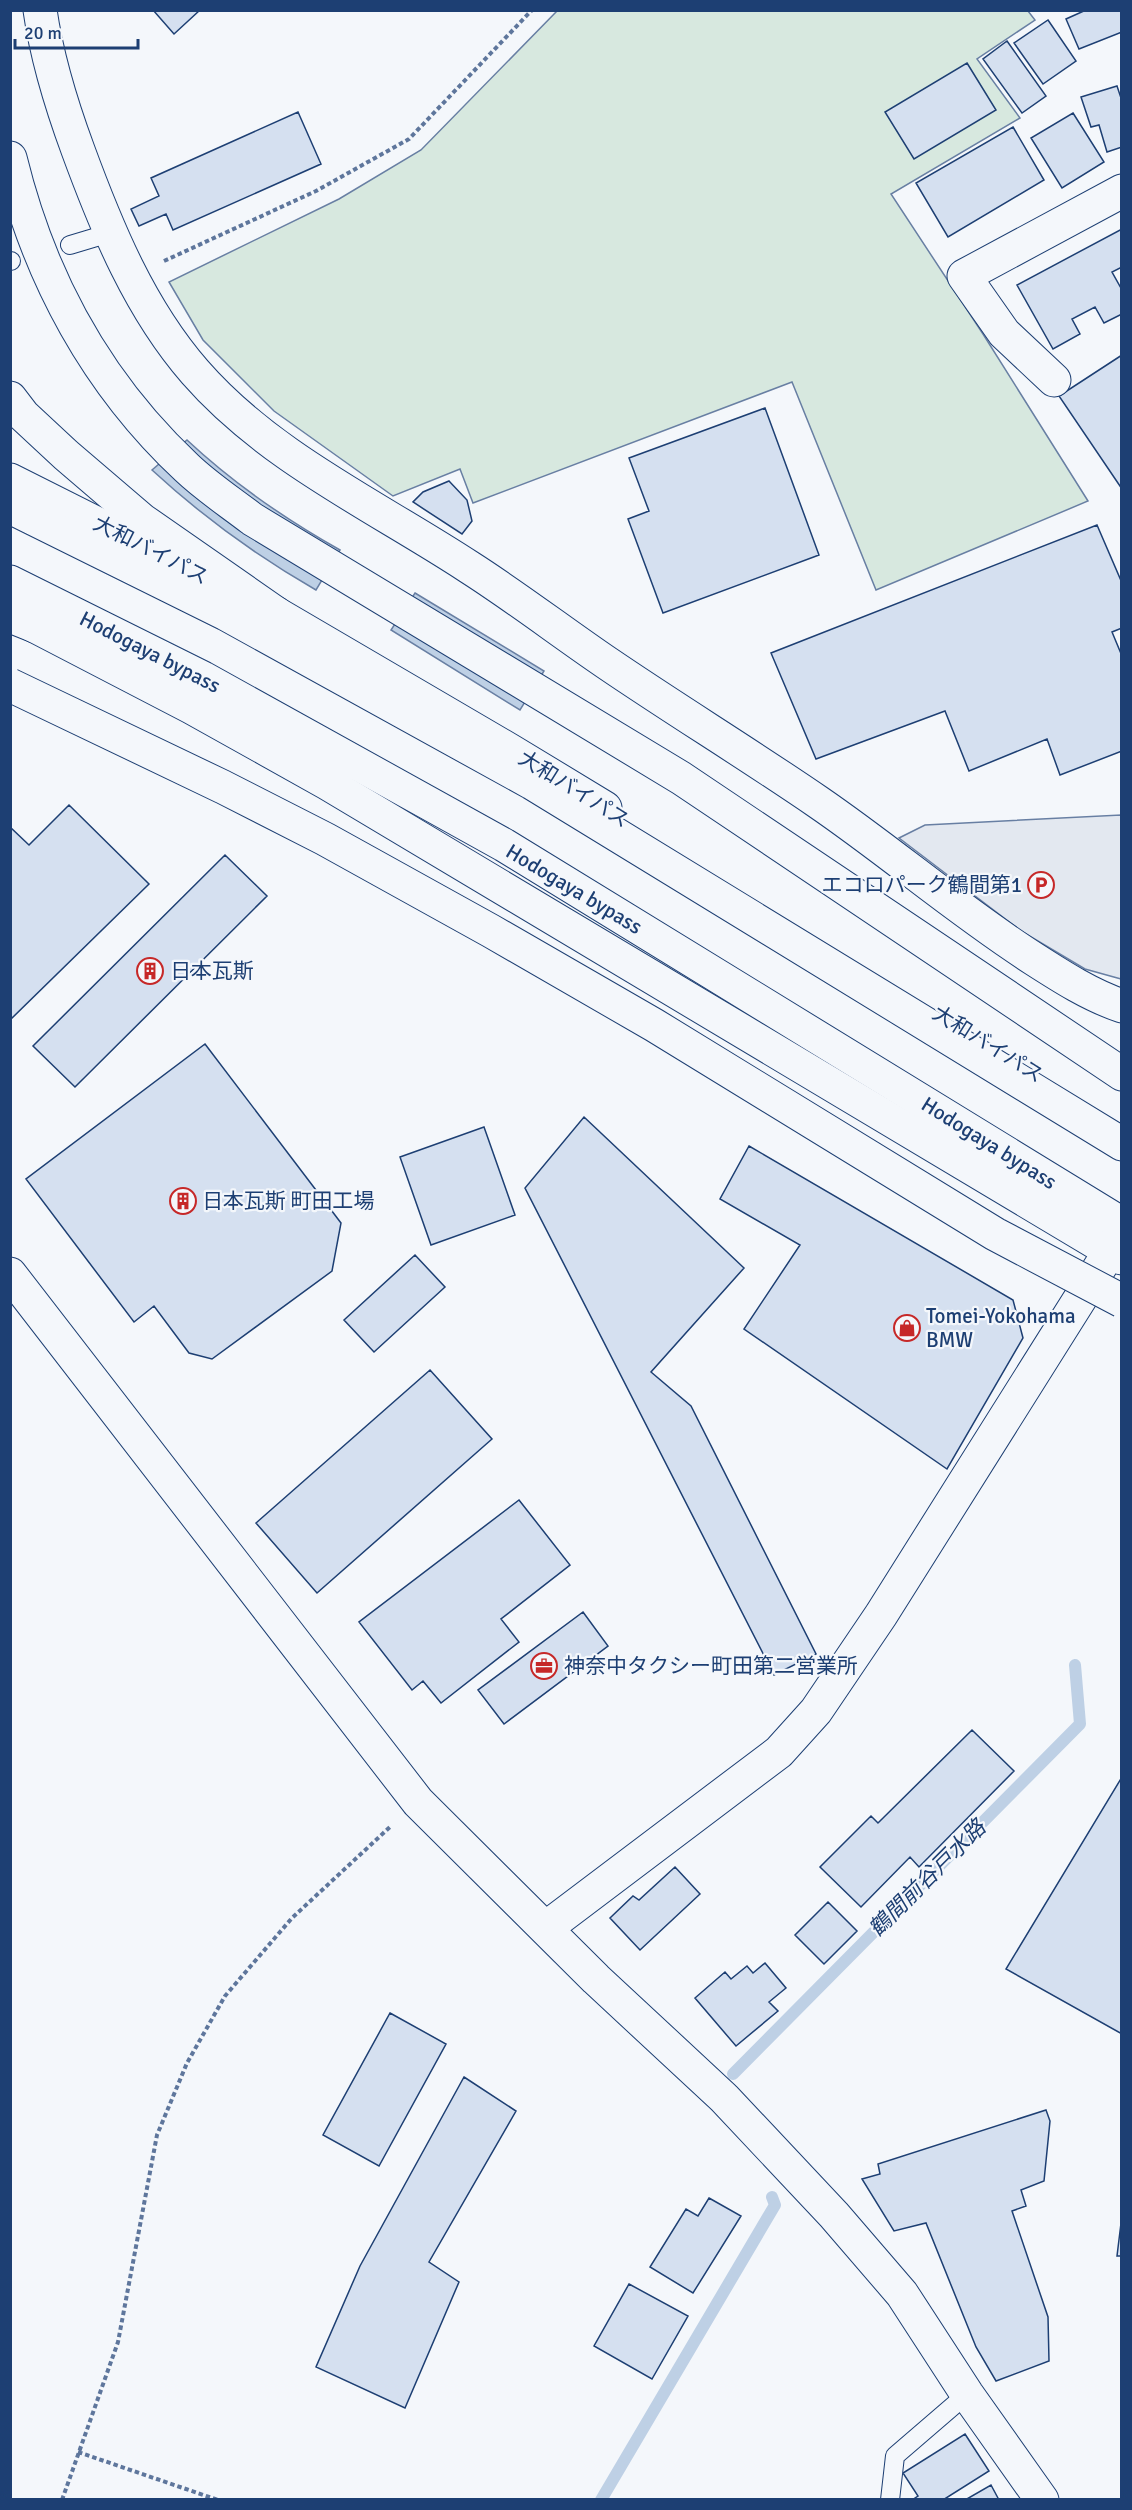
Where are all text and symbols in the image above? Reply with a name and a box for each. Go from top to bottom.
scale bar [15,12,138,50]
text: 20 m [24,22,62,44]
street label: 大和バイパス [89,510,213,590]
street label: Hodogaya bypass [75,605,225,699]
street label: 大和バイパス [514,745,634,833]
street label: Hodogaya bypass [501,838,647,940]
parking icon: エコロパーク鶴間第1 [1026,870,1056,900]
place label: エコロパーク鶴間第1 [822,872,1022,898]
building icon: 日本瓦斯 [135,956,165,986]
place label: 日本瓦斯 [170,958,254,984]
street label: 大和バイパス [928,1000,1048,1088]
street label: Hodogaya bypass [917,1091,1061,1195]
building icon: 日本瓦斯 町田工場 [168,1186,198,1216]
place label: 日本瓦斯 町田工場 [202,1188,375,1214]
place label: Tomei-Yokohama BMW [926,1303,1076,1353]
shop icon: Tomei-Yokohama BMW [892,1313,922,1343]
office icon: 神奈中タクシー町田第二営業所 [529,1651,559,1681]
place label: 神奈中タクシー町田第二営業所 [564,1653,858,1679]
water label: 鶴間前谷戸水路 [863,1813,992,1942]

